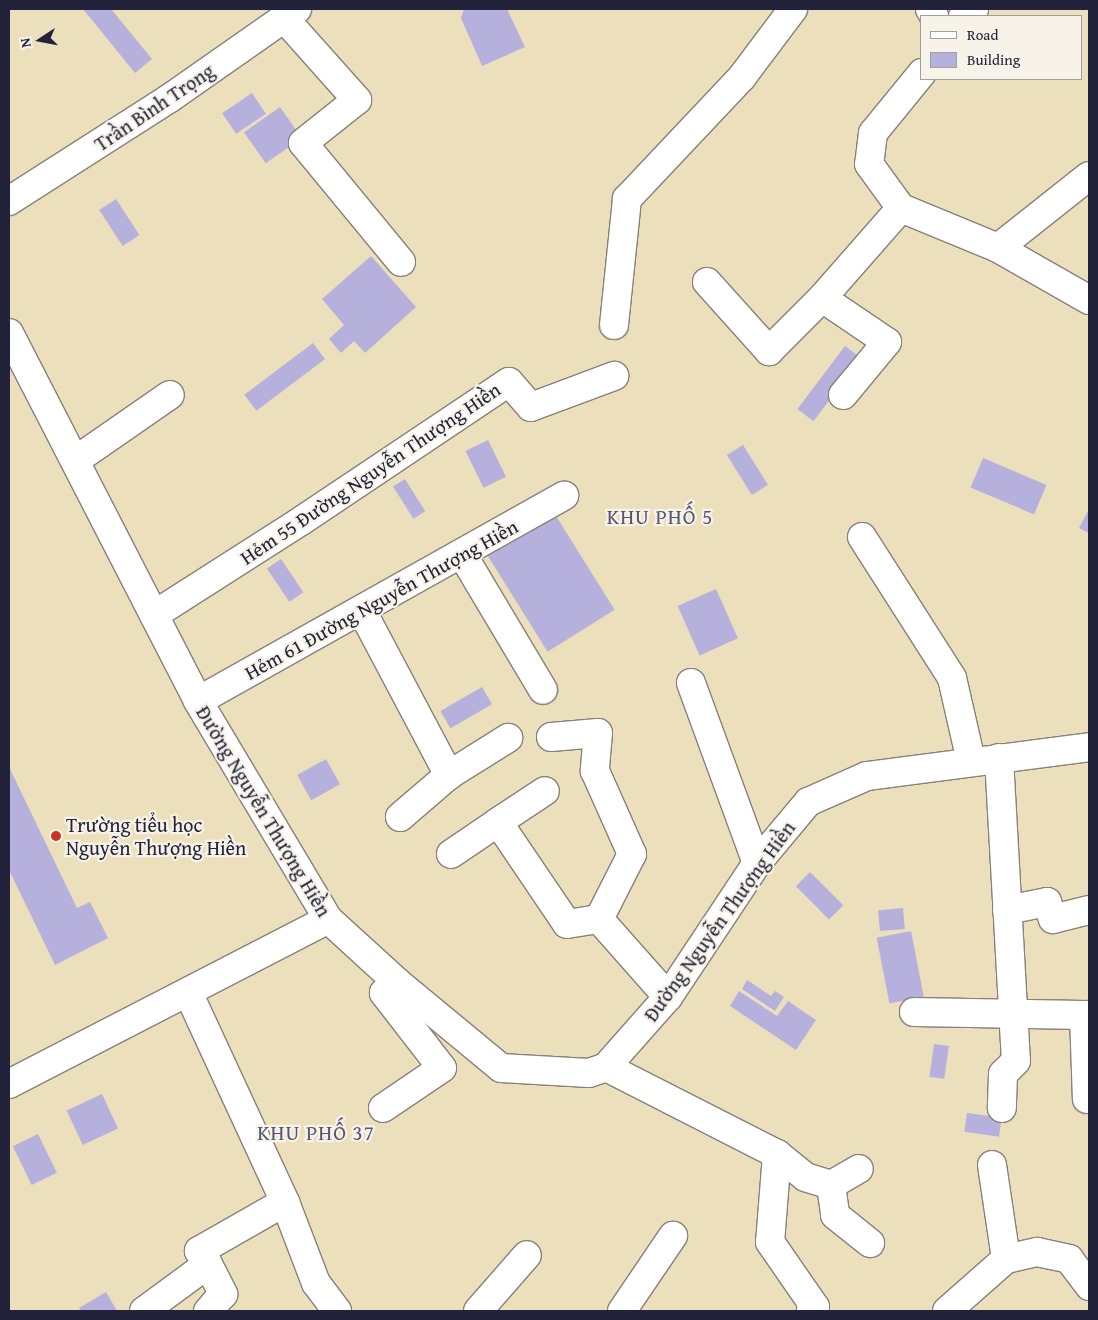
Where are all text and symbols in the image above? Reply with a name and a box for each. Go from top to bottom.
north arrow [15,15,65,65]
legend [920,15,1083,80]
text: Road [967,24,998,45]
text: N [15,36,36,49]
text: Building [967,49,1020,70]
street label: Trần Bình Trọng [90,58,218,156]
street label: Hẻm 55 Đường Nguyễn Thượng Hiền [235,377,505,569]
district label: KHU PHỐ 5 [606,504,714,530]
street label: Hẻm 61 Đường Nguyễn Thượng Hiền [240,514,522,684]
street label: Đường Nguyễn Thượng Hiền [191,701,337,921]
place label: Trường tiểu học Nguyễn Thượng Hiền [66,812,246,859]
street label: Đường Nguyễn Thượng Hiền [638,816,800,1026]
marker: Trường tiểu học Nguyễn Thượng Hiền [50,830,62,842]
district label: KHU PHỐ 37 [256,1120,376,1146]

